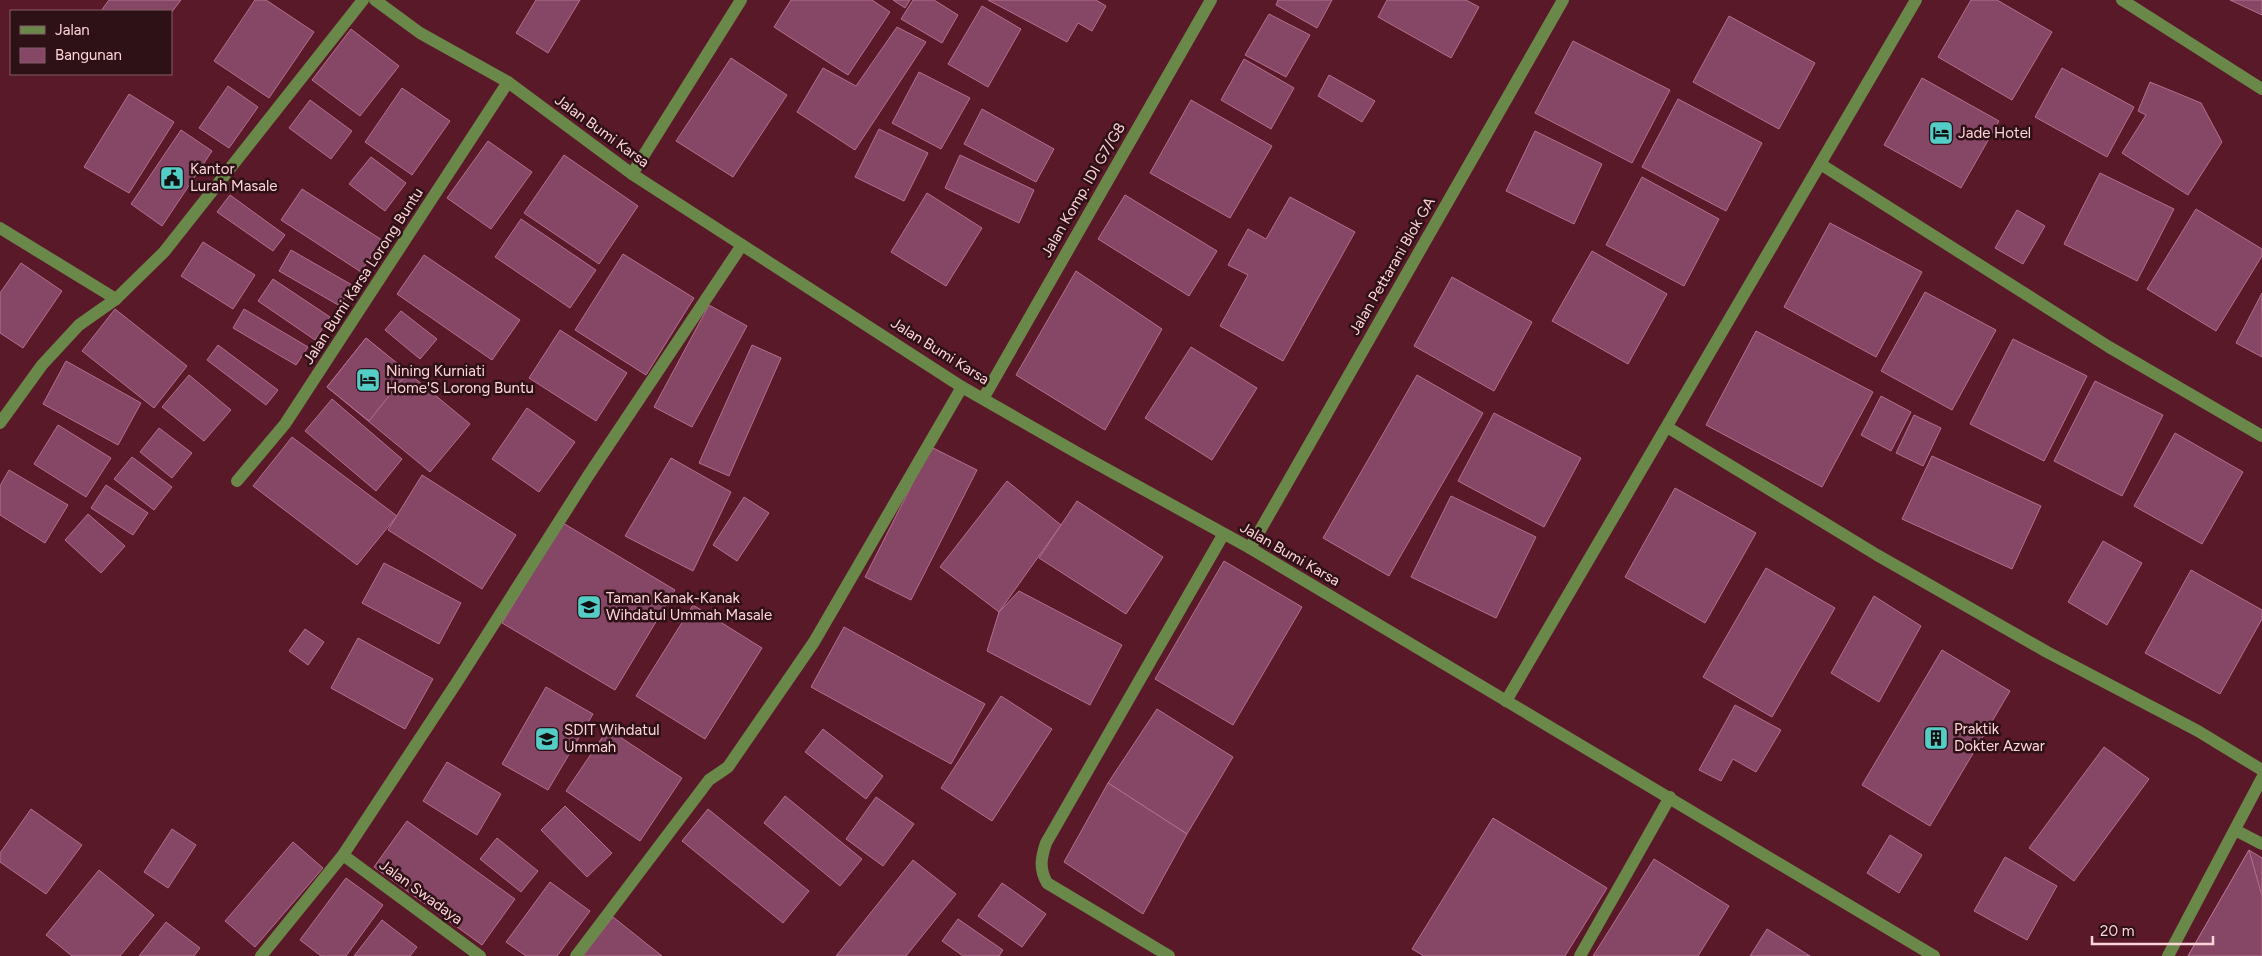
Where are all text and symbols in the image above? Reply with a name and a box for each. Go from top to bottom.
legend [10,10,172,75]
text: Jalan [55,21,90,39]
text: Bangunan [55,46,122,64]
street label: Jalan Bumi Karsa [551,91,653,171]
street label: Jalan Komp. IDI G7/G8 [1037,119,1129,261]
hotel icon: Jade Hotel [1928,120,1954,146]
place label: Jade Hotel [1958,124,2031,142]
place label: Kantor Lurah Masale [190,160,277,195]
public building icon: Kantor Lurah Masale [159,165,185,191]
street label: Jalan Bumi Karsa Lorong Buntu [299,184,427,368]
street label: Jalan Pettarani Blok GA [1345,194,1439,338]
street label: Jalan Bumi Karsa [888,314,992,388]
place label: Nining Kurniati Home'S Lorong Buntu [386,362,534,397]
hotel icon: Nining Kurniati Home'S Lorong Buntu [355,367,381,393]
street label: Jalan Bumi Karsa [1237,518,1343,590]
place label: Taman Kanak-Kanak Wihdatul Ummah Masale [606,589,772,624]
school or university icon: Taman Kanak-Kanak Wihdatul Ummah Masale [576,594,602,620]
place label: Praktik Dokter Azwar [1954,720,2045,755]
place label: SDIT Wihdatul Ummah [564,721,660,756]
building icon: Praktik Dokter Azwar [1923,725,1949,751]
school or university icon: SDIT Wihdatul Ummah [534,726,560,752]
street label: Jalan Swadaya [376,856,466,928]
scale bar [2092,914,2213,946]
text: 20 m [2100,922,2134,940]

